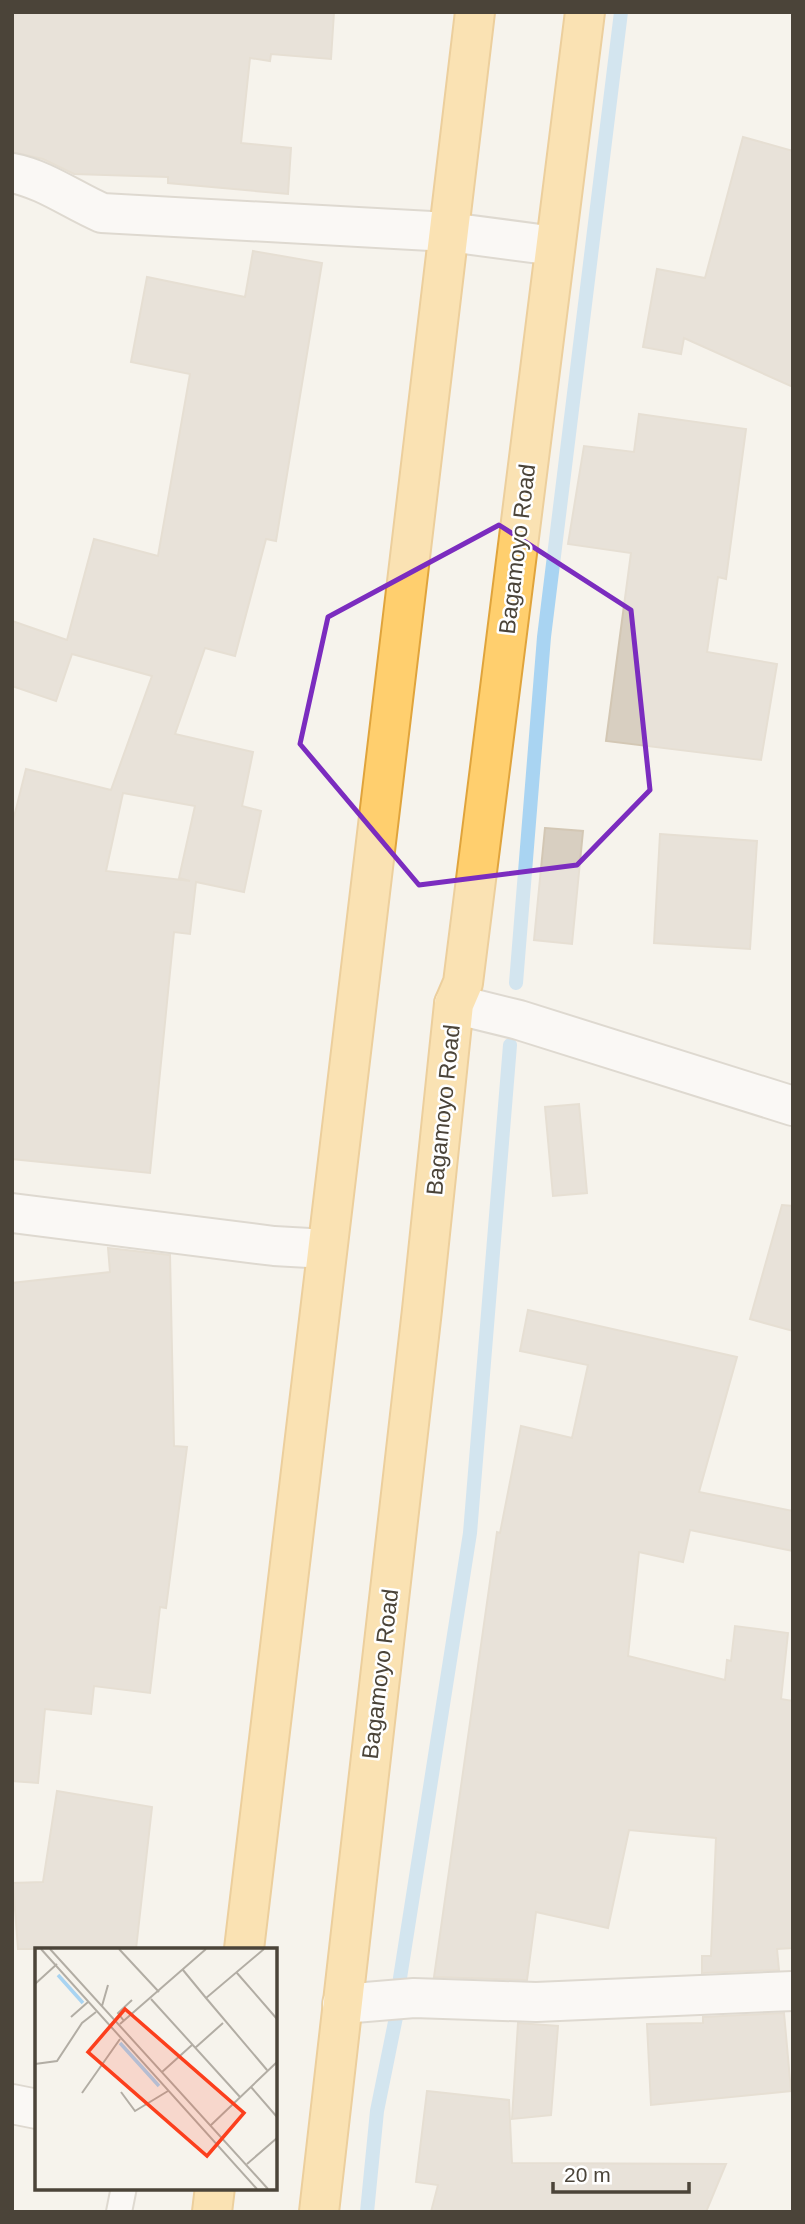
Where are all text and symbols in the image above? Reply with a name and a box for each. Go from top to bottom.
street label: Bagamoyo Road [494,462,540,636]
street label: Bagamoyo Road [421,1023,465,1197]
street label: Bagamoyo Road [357,1587,403,1761]
inset map [35,1948,276,2189]
scale bar [553,2150,690,2194]
text: 20 m [564,2163,611,2186]

